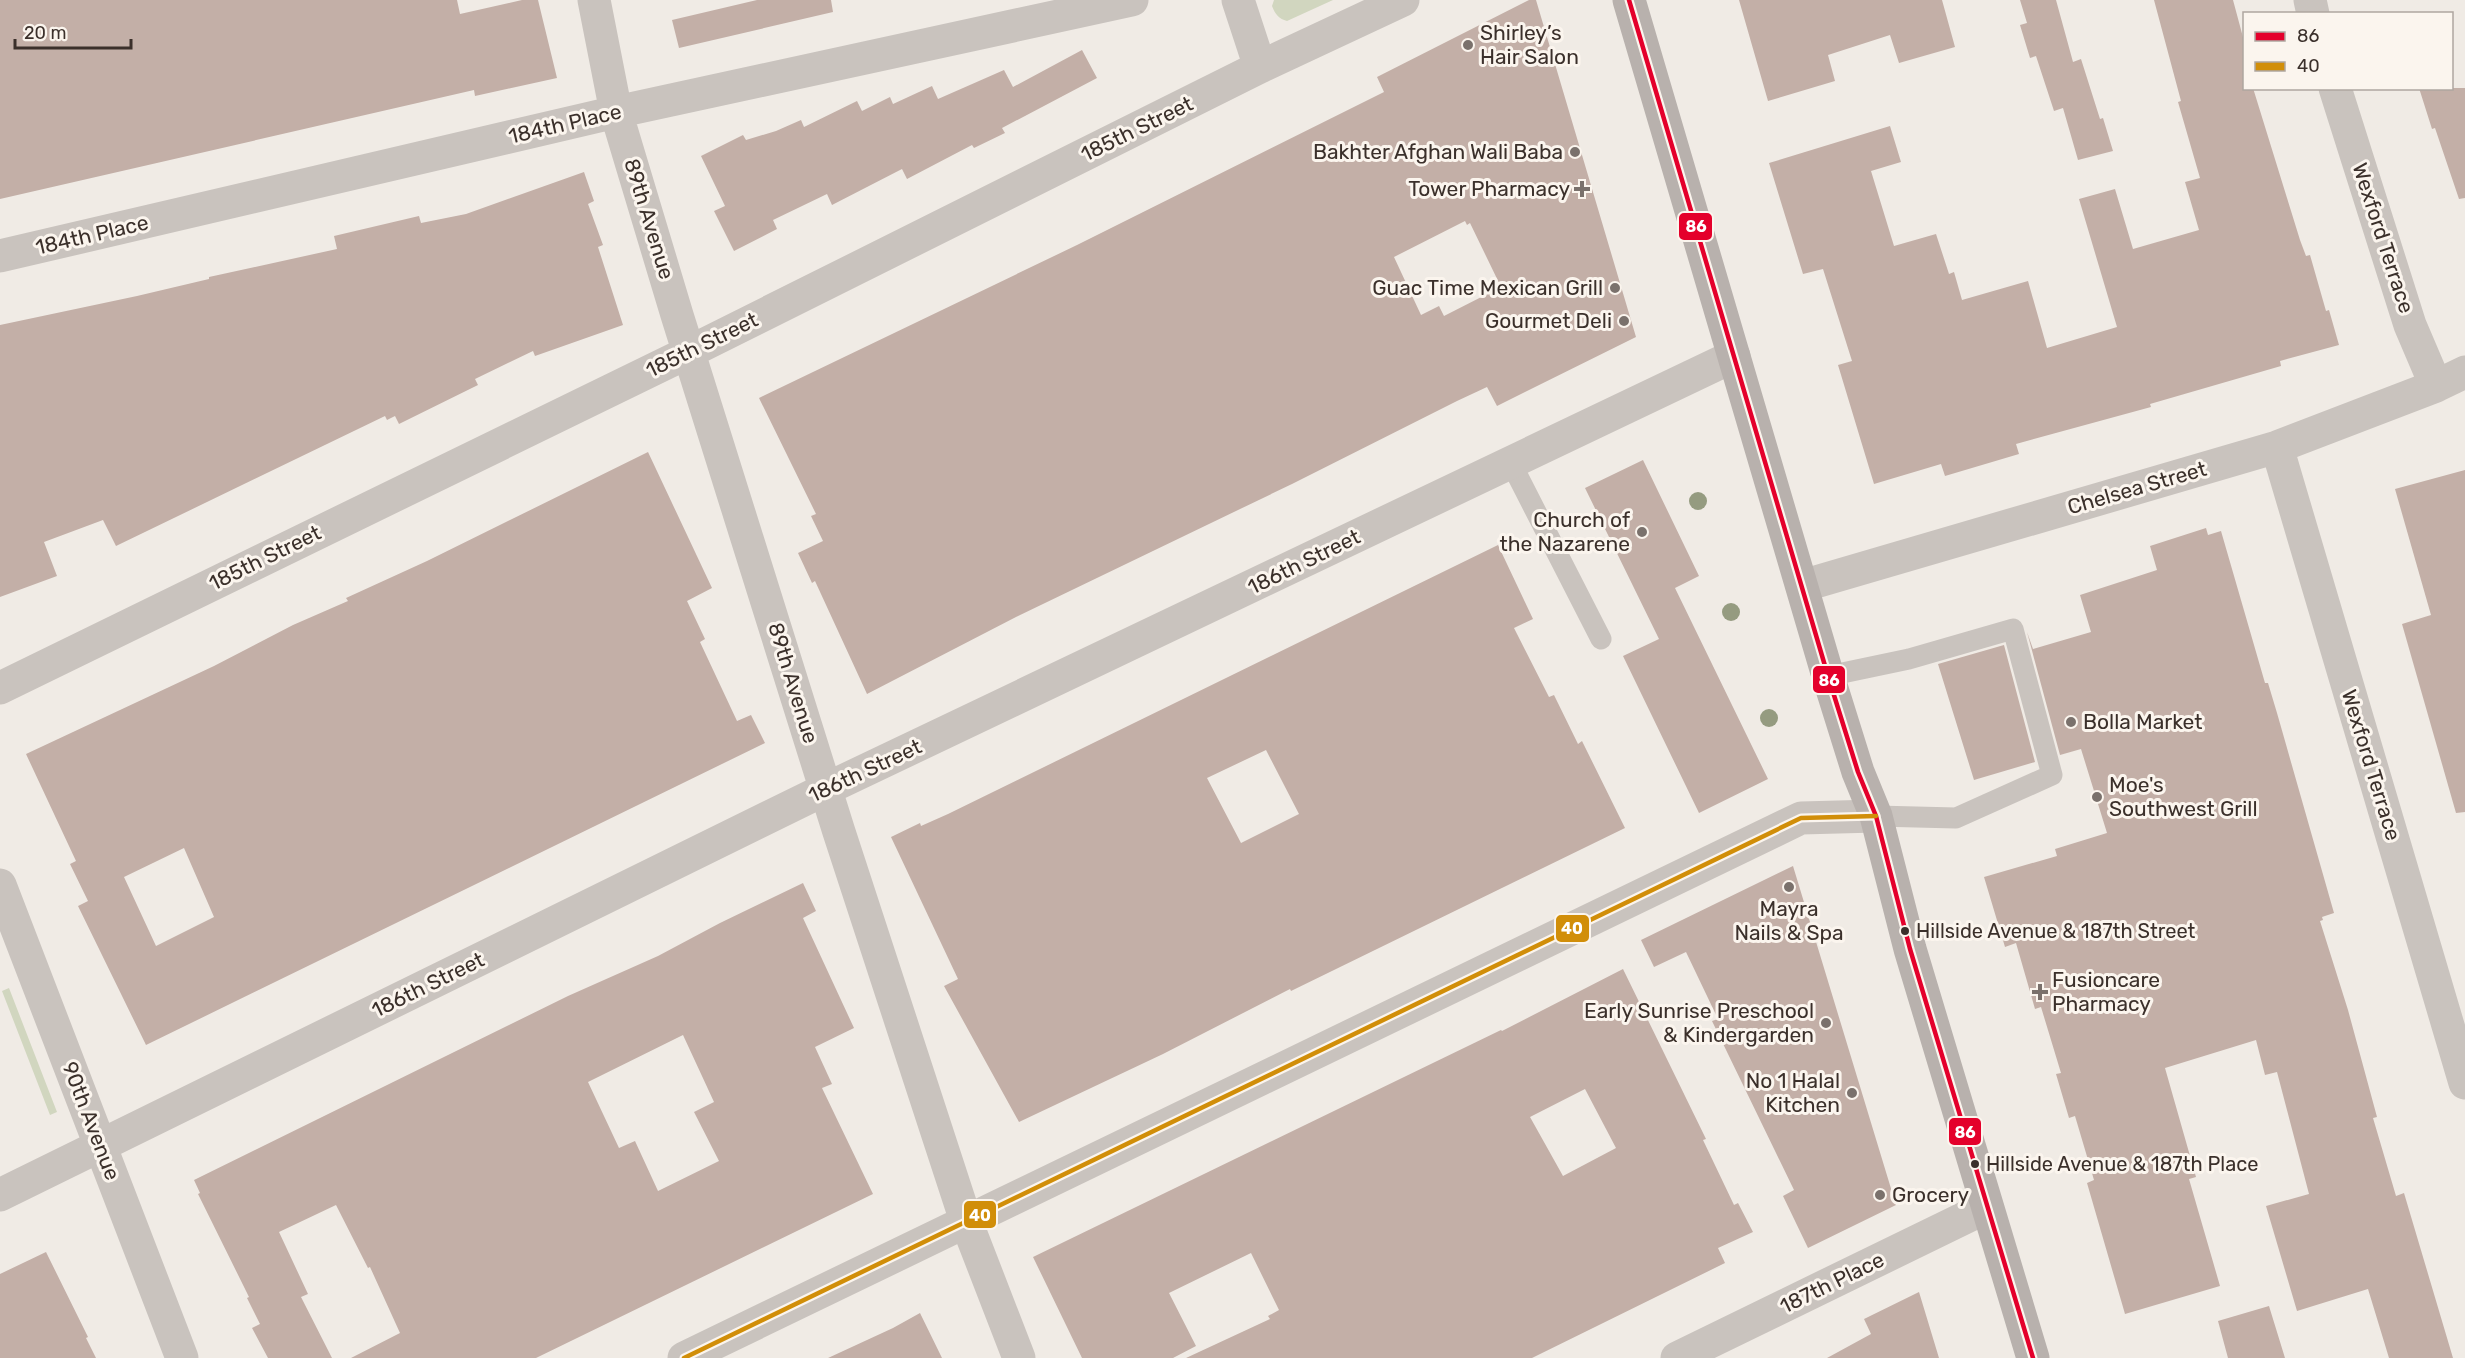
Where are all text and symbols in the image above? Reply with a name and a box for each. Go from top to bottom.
scale bar [15,12,130,50]
legend [2243,12,2453,90]
place label: Shirley’s Hair Salon [1480,20,1579,69]
text: 20 m [24,22,66,44]
text: 86 [2297,25,2319,47]
marker: Shirley’s Hair Salon [1461,38,1475,52]
text: 40 [2297,55,2320,77]
street label: 185th Street [1077,91,1197,166]
street label: 184th Place [506,98,624,149]
place label: Bakhter Afghan Wali Baba [1313,139,1563,164]
marker: Bakhter Afghan Wali Baba [1568,145,1582,159]
street label: 89th Avenue [619,155,680,282]
street label: Wexford Terrace [2347,159,2420,316]
place label: Tower Pharmacy [1408,176,1570,201]
marker: Tower Pharmacy [1575,182,1589,196]
street label: 184th Place [33,209,151,260]
line badge: 86 [1678,212,1713,241]
text: 86 [1685,217,1707,236]
place label: Guac Time Mexican Grill [1372,275,1603,300]
marker: Guac Time Mexican Grill [1608,281,1622,295]
street label: 185th Street [642,307,762,382]
place label: Gourmet Deli [1485,308,1612,333]
marker: Gourmet Deli [1617,314,1631,328]
street label: Chelsea Street [2064,456,2209,519]
place label: Church of the Nazarene [1500,507,1630,556]
street label: 185th Street [205,520,325,595]
street label: 186th Street [1244,524,1364,599]
marker: Church of the Nazarene [1635,525,1649,539]
street label: 89th Avenue [763,619,824,746]
line badge: 86 [1812,665,1846,694]
text: 86 [1818,671,1840,690]
street label: Wexford Terrace [2337,686,2406,843]
place label: Bolla Market [2083,709,2203,734]
marker: Bolla Market [2064,715,2078,729]
street label: 186th Street [804,733,925,808]
place label: Moe's Southwest Grill [2109,772,2258,821]
marker: Moe's Southwest Grill [2090,790,2104,804]
marker: Mayra Nails & Spa [1782,880,1796,894]
place label: Mayra Nails & Spa [1734,896,1844,945]
line badge: 40 [1555,914,1590,943]
text: 40 [1561,919,1583,938]
place label: Hillside Avenue & 187th Street [1916,919,2196,943]
marker: Hillside Avenue & 187th Street [1899,925,1911,937]
street label: 186th Street [368,947,488,1022]
place label: Fusioncare Pharmacy [2052,967,2160,1016]
marker: Fusioncare Pharmacy [2033,985,2047,999]
place label: Early Sunrise Preschool & Kindergarden [1584,998,1814,1047]
marker: Early Sunrise Preschool & Kindergarden [1819,1016,1833,1030]
street label: 90th Avenue [57,1058,126,1184]
place label: No 1 Halal Kitchen [1746,1068,1840,1117]
marker: No 1 Halal Kitchen [1845,1086,1859,1100]
line badge: 86 [1948,1117,1982,1146]
text: 86 [1954,1123,1976,1142]
place label: Hillside Avenue & 187th Place [1986,1152,2259,1176]
marker: Hillside Avenue & 187th Place [1969,1158,1981,1170]
place label: Grocery [1892,1182,1969,1207]
marker: Grocery [1873,1188,1887,1202]
line badge: 40 [963,1200,997,1229]
text: 40 [969,1206,991,1225]
street label: 187th Place [1776,1247,1888,1319]

